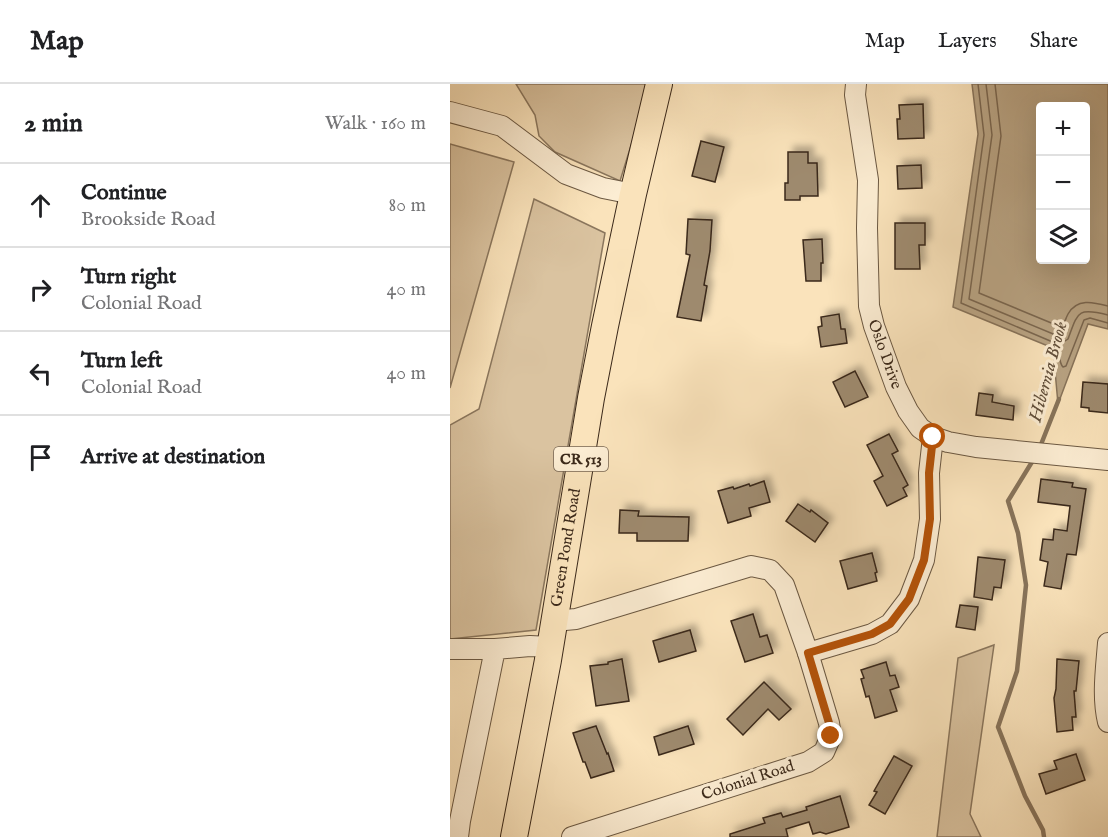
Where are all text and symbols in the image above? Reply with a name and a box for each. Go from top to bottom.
text: Map [30,24,84,59]
text: Map [865,28,905,55]
text: Layers [938,28,997,55]
text: Share [1030,28,1078,55]
map controls [1036,102,1090,264]
button: + [1036,102,1090,156]
text: 2 min [24,107,83,140]
text: Walk · 160 m [325,111,426,136]
button: − [1036,156,1090,210]
text: Continue [81,179,167,207]
icon: ahead [24,189,57,222]
text: 80 m [389,193,426,218]
text: Brookside Road [81,207,215,232]
button: layers [1036,210,1090,264]
text: Turn right [81,263,176,291]
icon: right [24,273,57,306]
text: 40 m [387,277,426,302]
text: Colonial Road [81,291,202,316]
street label: Oslo Drive [863,317,906,392]
water label: Hibernia Brook [1024,319,1073,426]
text: Turn left [81,347,163,375]
icon: left [24,357,57,390]
text: 40 m [387,361,426,386]
text: Colonial Road [81,375,202,400]
route start [919,423,945,449]
icon: arrive [24,441,57,474]
text: Arrive at destination [81,443,265,471]
road number: CR 513 [554,447,608,471]
street label: Green Pond Road [547,487,586,608]
route end [817,722,843,748]
street label: Colonial Road [699,756,797,805]

